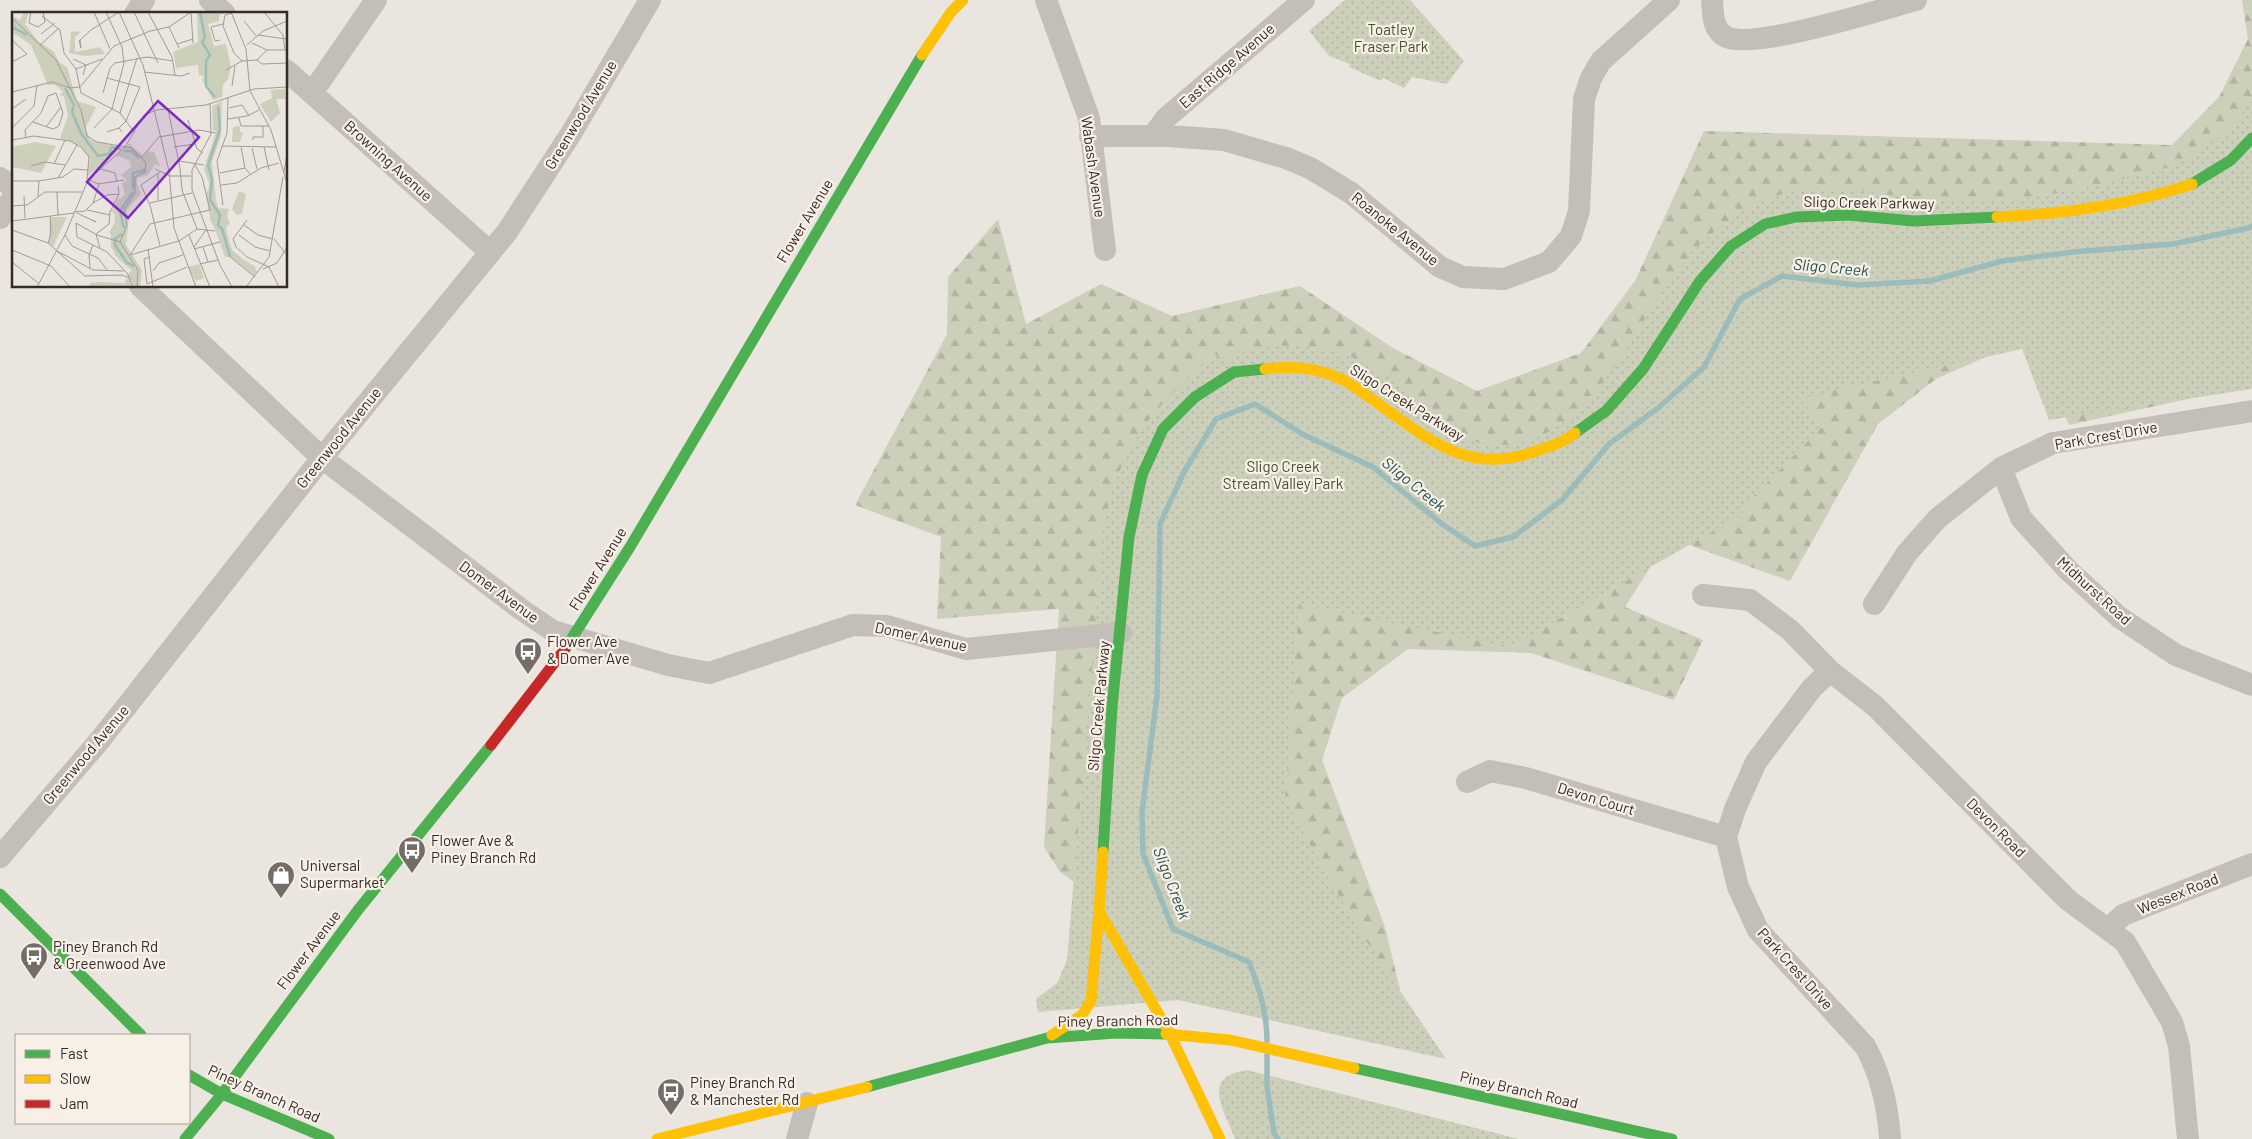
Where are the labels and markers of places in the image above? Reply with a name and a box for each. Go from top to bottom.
place label: Flower Ave & Domer Ave [547,632,630,667]
bus stop icon: Flower Ave & Domer Ave [513,636,543,675]
place label: Flower Ave & Piney Branch Rd [431,831,536,866]
bus stop icon: Flower Ave & Piney Branch Rd [397,835,427,874]
place label: Universal Supermarket [300,856,385,891]
shop icon: Universal Supermarket [266,860,296,899]
place label: Piney Branch Rd & Greenwood Ave [53,937,166,972]
bus stop icon: Piney Branch Rd & Greenwood Ave [19,941,49,980]
place label: Piney Branch Rd & Manchester Rd [690,1073,799,1108]
bus stop icon: Piney Branch Rd & Manchester Rd [656,1077,686,1116]

